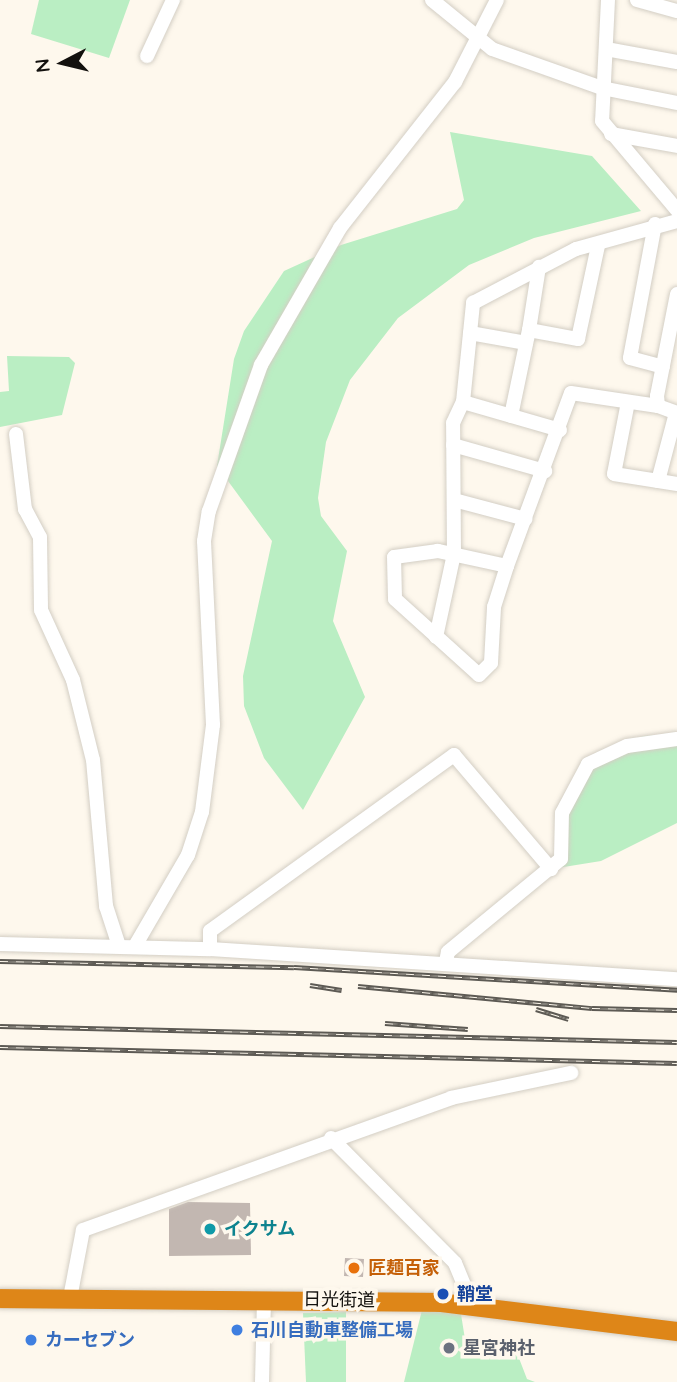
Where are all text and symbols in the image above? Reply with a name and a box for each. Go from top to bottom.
north arrow [28,28,98,98]
text: N [29,57,55,74]
place label: イクサム [224,1218,296,1240]
marker: イクサム [202,1221,218,1237]
place label: 匠麺百家 [368,1257,440,1279]
marker: 匠麺百家 [346,1260,362,1276]
place label: 鞘堂 [457,1283,493,1305]
marker: 鞘堂 [435,1286,451,1302]
street label: 日光街道 [303,1289,375,1311]
place label: 石川自動車整備工場 [251,1319,413,1341]
marker: 石川自動車整備工場 [229,1322,245,1338]
place label: カーセブン [45,1329,135,1351]
marker: カーセブン [23,1332,39,1348]
place label: 星宮神社 [463,1337,535,1359]
marker: 星宮神社 [441,1340,457,1356]

